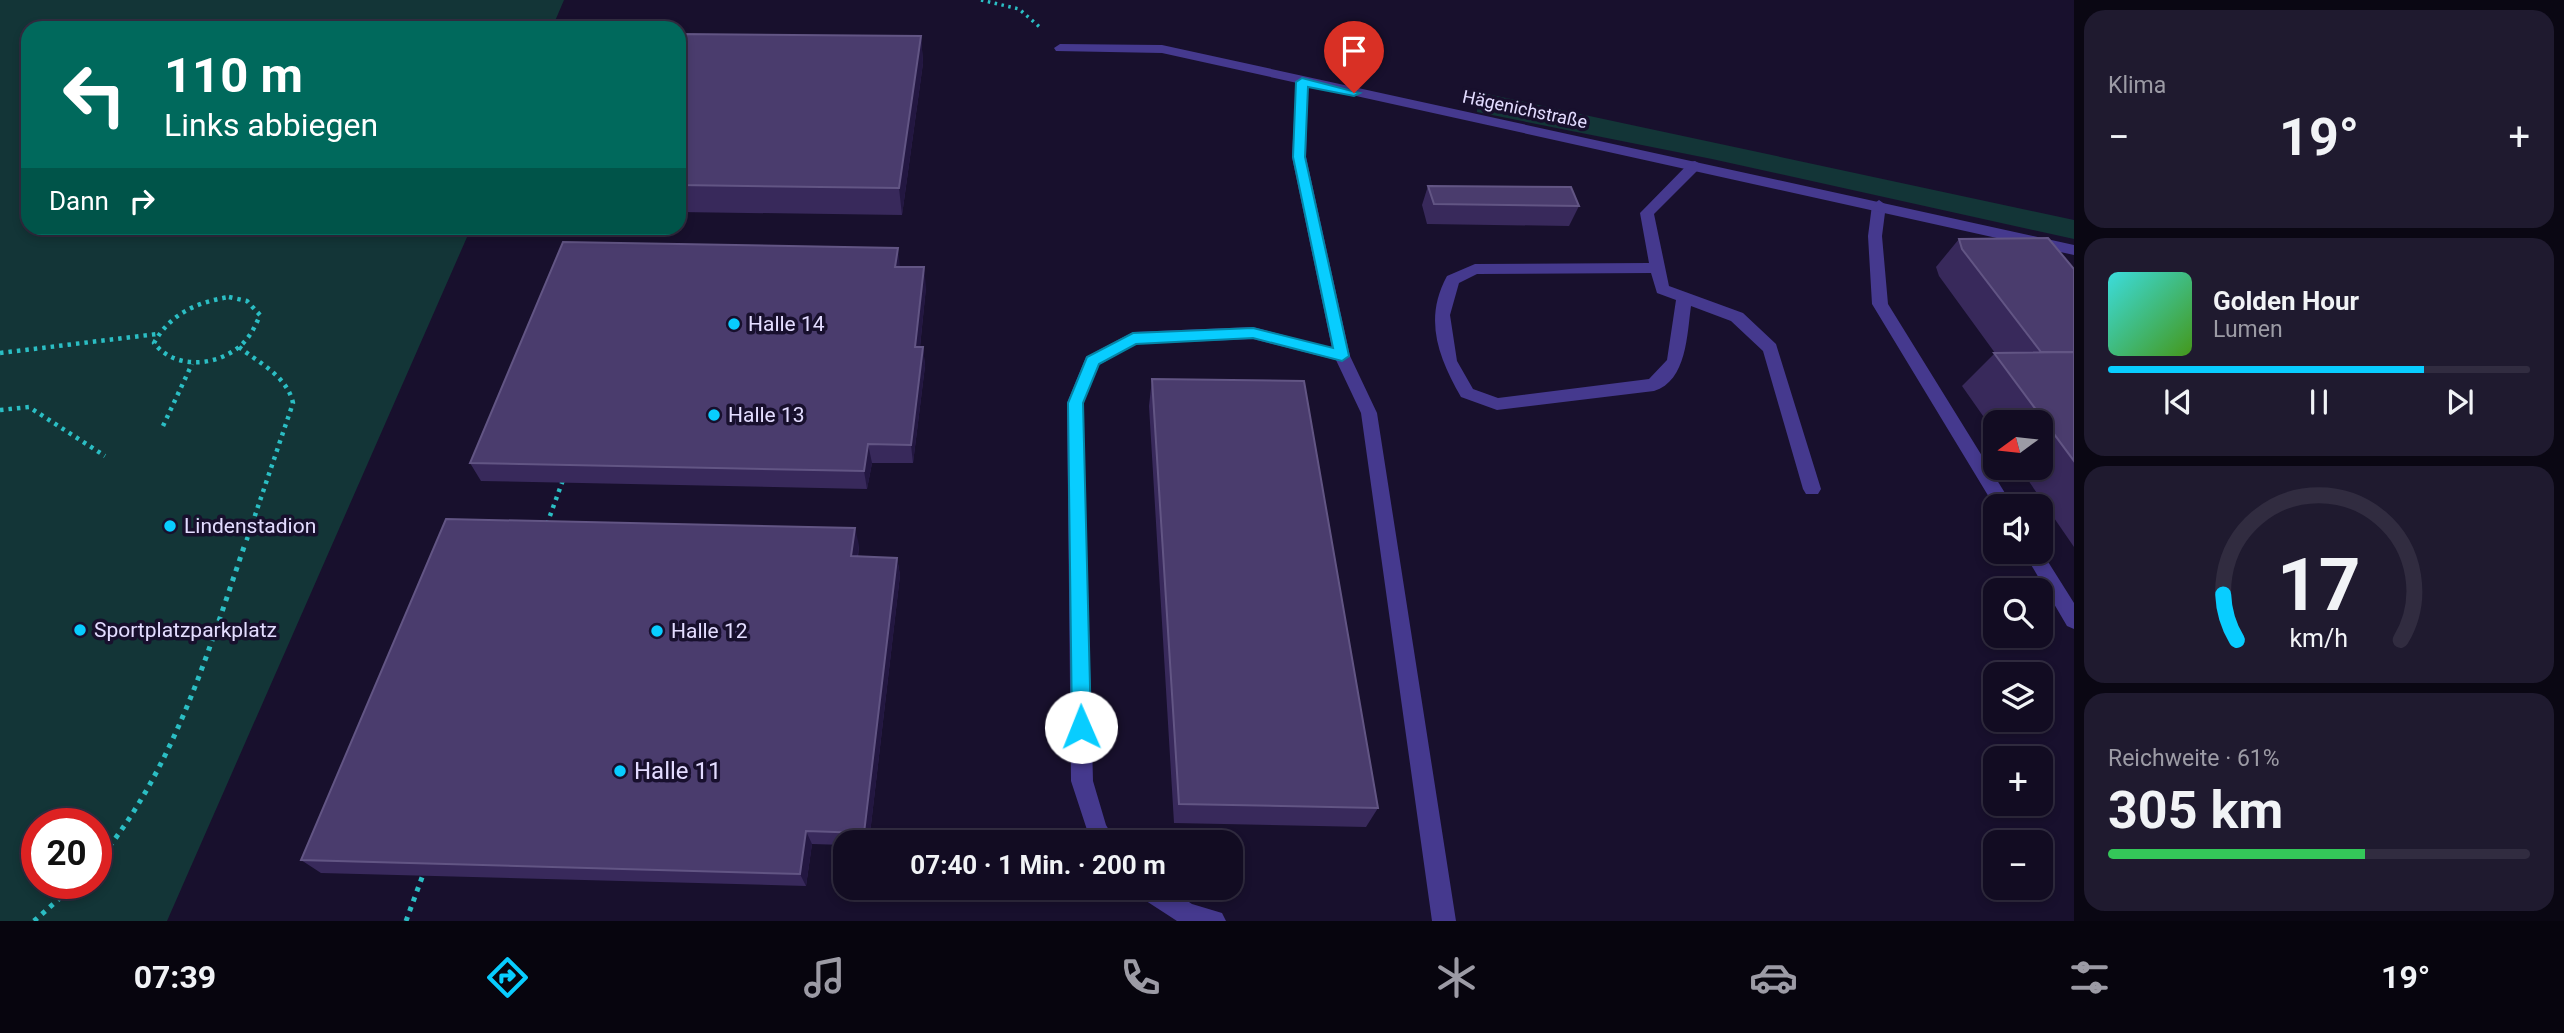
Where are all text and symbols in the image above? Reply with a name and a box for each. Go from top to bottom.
pin [1324,21,1384,93]
icon: arrive [1335,32,1373,70]
text: 110 m [164,47,303,104]
icon: left [49,49,140,140]
text: Klima [2108,72,2166,99]
street label: Hägenichstraße [1461,86,1589,132]
text: Links abbiegen [164,106,378,144]
text: 19° [2279,107,2359,168]
text: − [2108,115,2130,159]
text: + [2508,115,2530,159]
icon: right [123,182,161,220]
text: Dann [49,186,109,216]
text: Golden Hour [2213,286,2359,316]
place label: Halle 14 [748,312,825,336]
marker: Halle 14 [726,316,742,332]
text: Lumen [2213,316,2283,343]
icon: previous [2159,383,2197,421]
icon: pause [2300,383,2338,421]
icon: next [2441,383,2479,421]
place label: Halle 13 [728,403,805,427]
marker: Halle 13 [706,407,722,423]
north arrow [1983,410,2053,480]
map controls [1983,410,2053,900]
button: sound [1983,494,2053,564]
place label: Lindenstadion [184,514,316,538]
marker: Lindenstadion [162,518,178,534]
text: 17 [2277,543,2361,629]
button: search [1983,578,2053,648]
place label: Sportplatzparkplatz [94,618,277,642]
place label: Halle 12 [671,619,748,643]
marker: Sportplatzparkplatz [72,622,88,638]
marker: Halle 12 [649,623,665,639]
text: km/h [2290,624,2348,653]
button: layers [1983,662,2053,732]
position arrow [1044,690,1118,764]
text: Reichweite · 61% [2108,745,2280,772]
button: + [1983,746,2053,816]
place label: Halle 11 [634,757,722,785]
marker: Halle 11 [612,763,628,779]
text: 305 km [2108,780,2283,841]
speed limit sign: 20 [21,808,112,899]
button: − [1983,830,2053,900]
text: 07:40 · 1 Min. · 200 m [910,850,1166,880]
icon: directions [483,953,532,1002]
icon: music [800,953,849,1002]
icon: phone [1116,953,1165,1002]
icon: climate [1432,953,1481,1002]
icon: car [1749,953,1798,1002]
icon: filters [2065,953,2114,1002]
text: 07:39 [134,958,216,996]
text: 19° [2381,958,2430,996]

